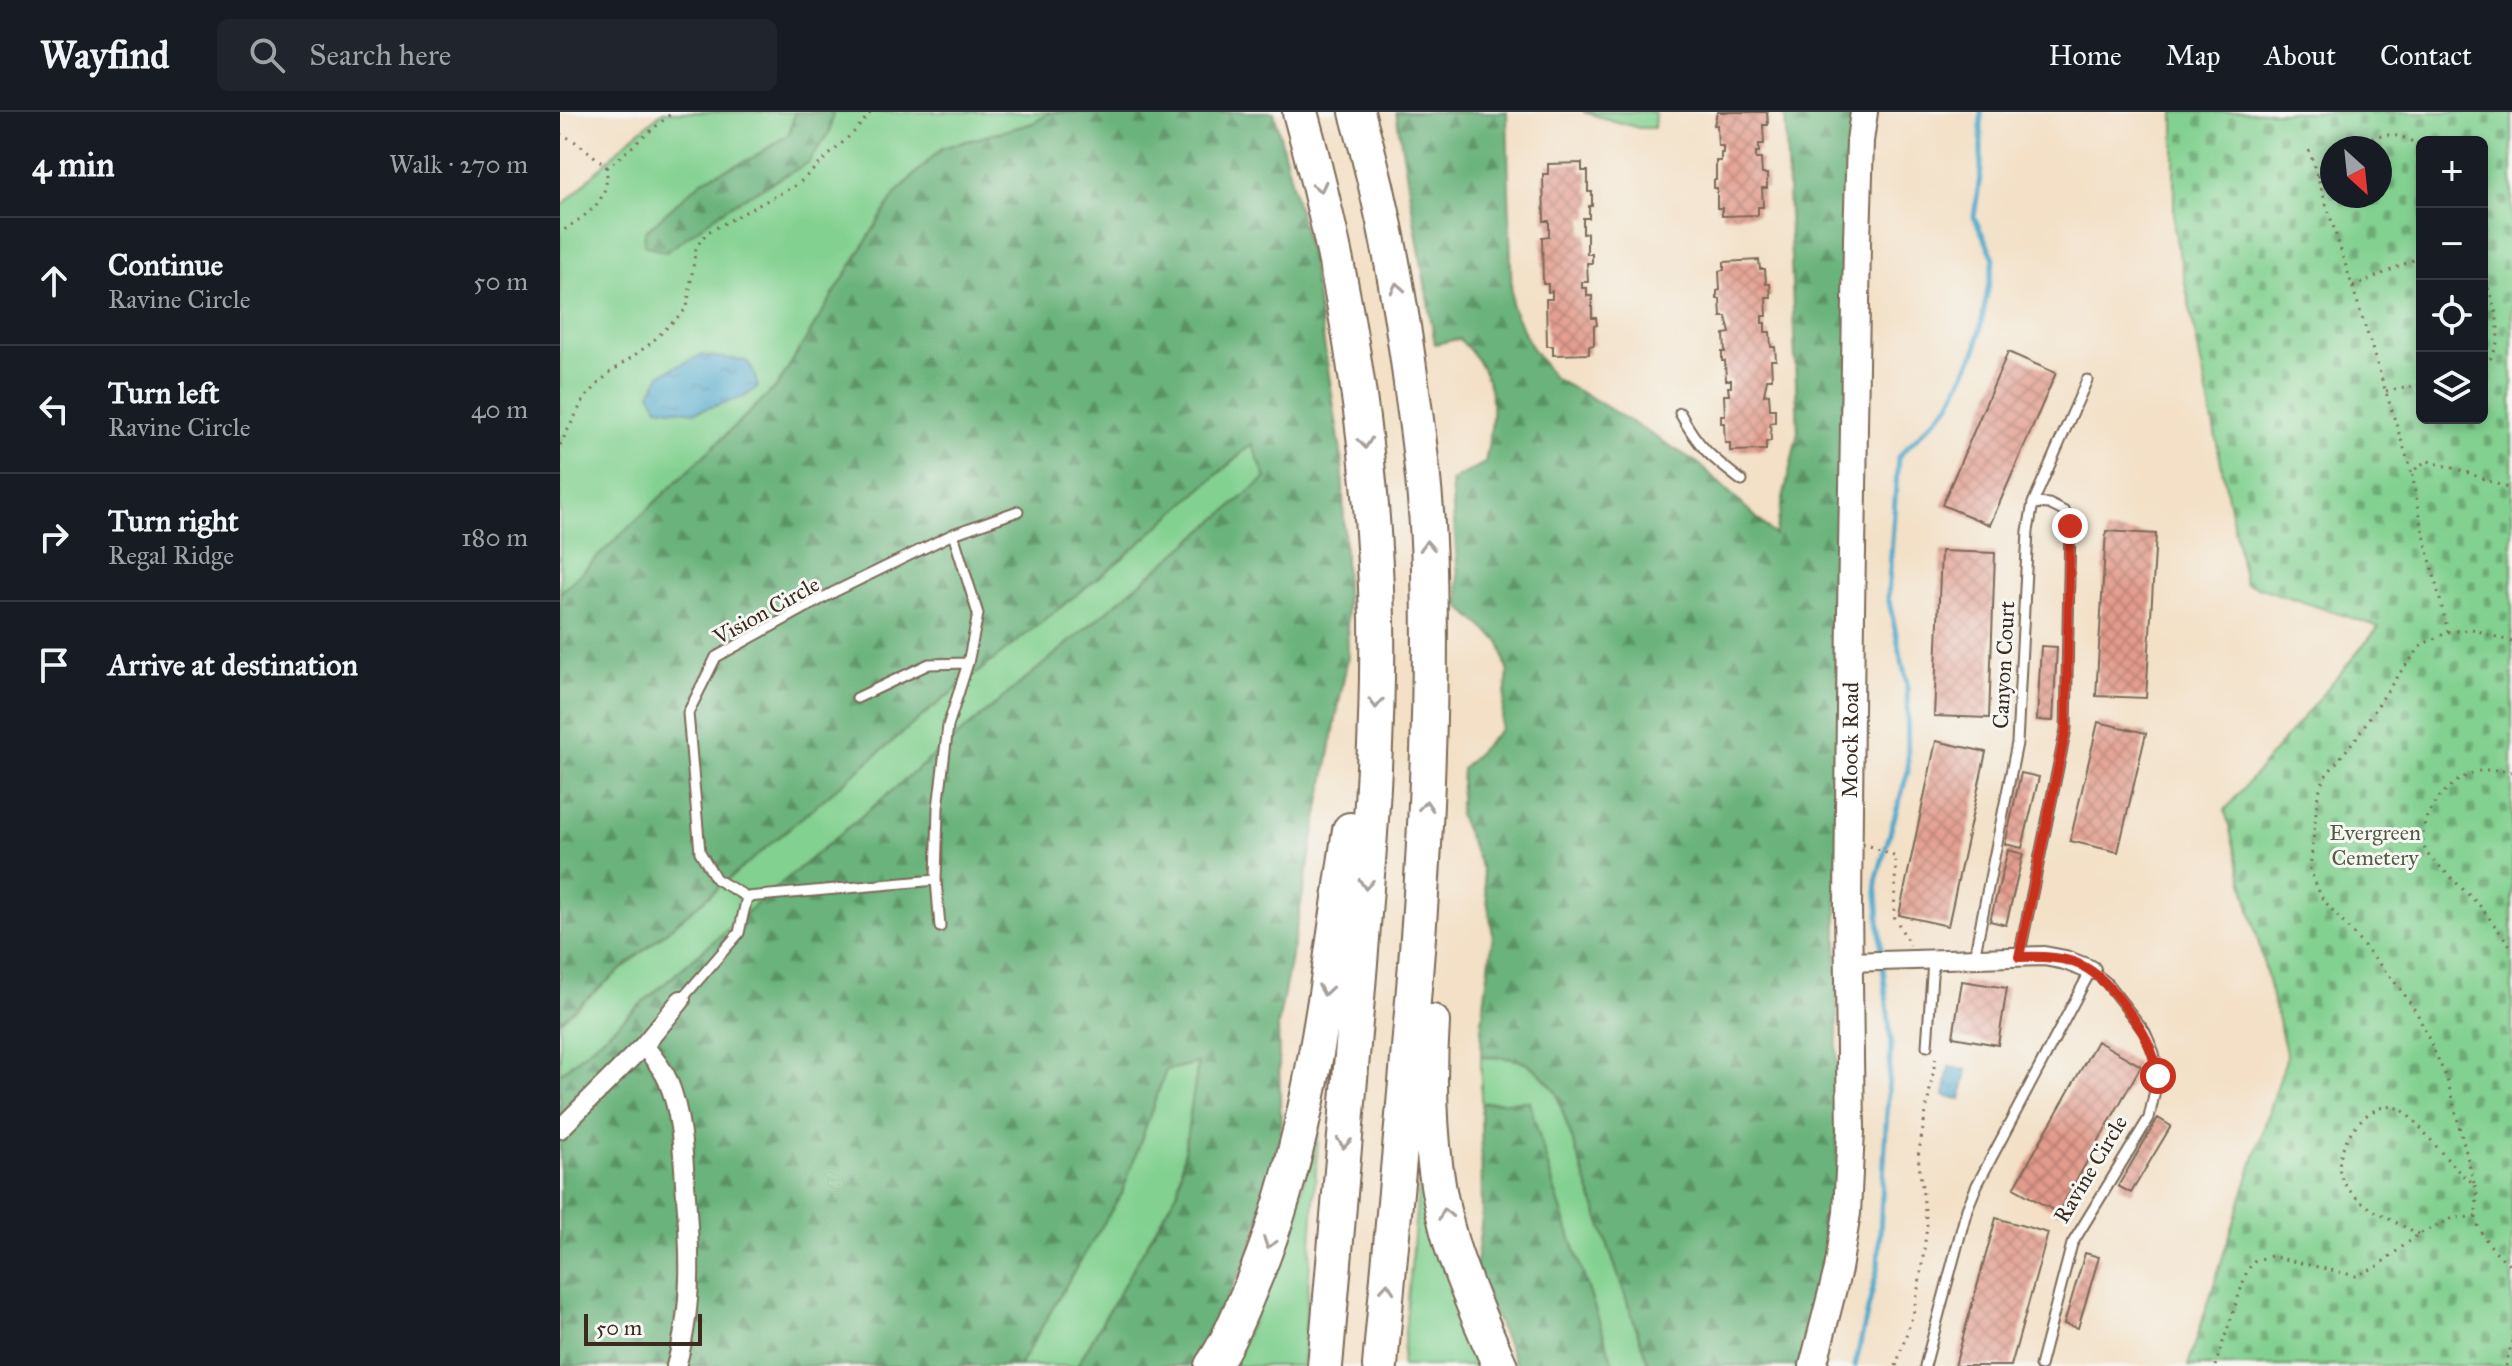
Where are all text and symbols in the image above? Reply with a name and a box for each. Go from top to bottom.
search box [217,19,777,91]
text: Wayfind [40,32,169,78]
icon: search [245,33,289,77]
text: Search here [309,37,451,73]
text: Home [2049,38,2122,73]
text: Map [2166,38,2220,73]
text: About [2264,38,2336,73]
text: Contact [2380,38,2472,73]
north arrow [2320,136,2392,208]
map controls [2416,136,2488,424]
button: + [2416,136,2488,208]
text: 4 min [32,144,115,185]
text: Walk · 270 m [389,148,528,180]
one-way arrow [1311,180,1328,194]
button: − [2416,208,2488,280]
text: Continue [108,247,223,283]
icon: ahead [32,259,76,303]
text: 50 m [473,265,528,297]
button: locate [2416,280,2488,352]
one-way arrow [1389,281,1406,295]
text: Ravine Circle [108,283,251,315]
button: layers [2416,352,2488,424]
text: Turn left [108,375,219,411]
icon: left [32,387,76,431]
text: 40 m [471,393,528,425]
text: Ravine Circle [108,411,251,443]
one-way arrow [1356,437,1373,450]
text: Turn right [108,503,239,539]
route end [2052,508,2088,544]
icon: right [32,515,76,559]
text: 180 m [461,521,528,553]
text: Regal Ridge [108,539,234,571]
one-way arrow [1419,539,1436,552]
street label: Vision Circle [708,570,824,651]
street label: Canyon Court [1987,600,2020,730]
icon: arrive [32,643,76,687]
text: Arrive at destination [108,647,358,683]
street label: Moock Road [1836,682,1864,798]
one-way arrow [1367,697,1385,710]
one-way arrow [1417,799,1434,812]
park label: Evergreen Cemetery [2329,819,2421,871]
one-way arrow [1358,878,1375,891]
one-way arrow [1318,983,1335,997]
route start [2140,1058,2176,1094]
street label: Ravine Circle [2048,1111,2133,1228]
one-way arrow [1336,1137,1353,1150]
one-way arrow [1437,1207,1454,1221]
one-way arrow [1263,1235,1279,1249]
one-way arrow [1378,1281,1395,1294]
scale bar [584,1310,702,1346]
text: 50 m [596,1314,642,1341]

